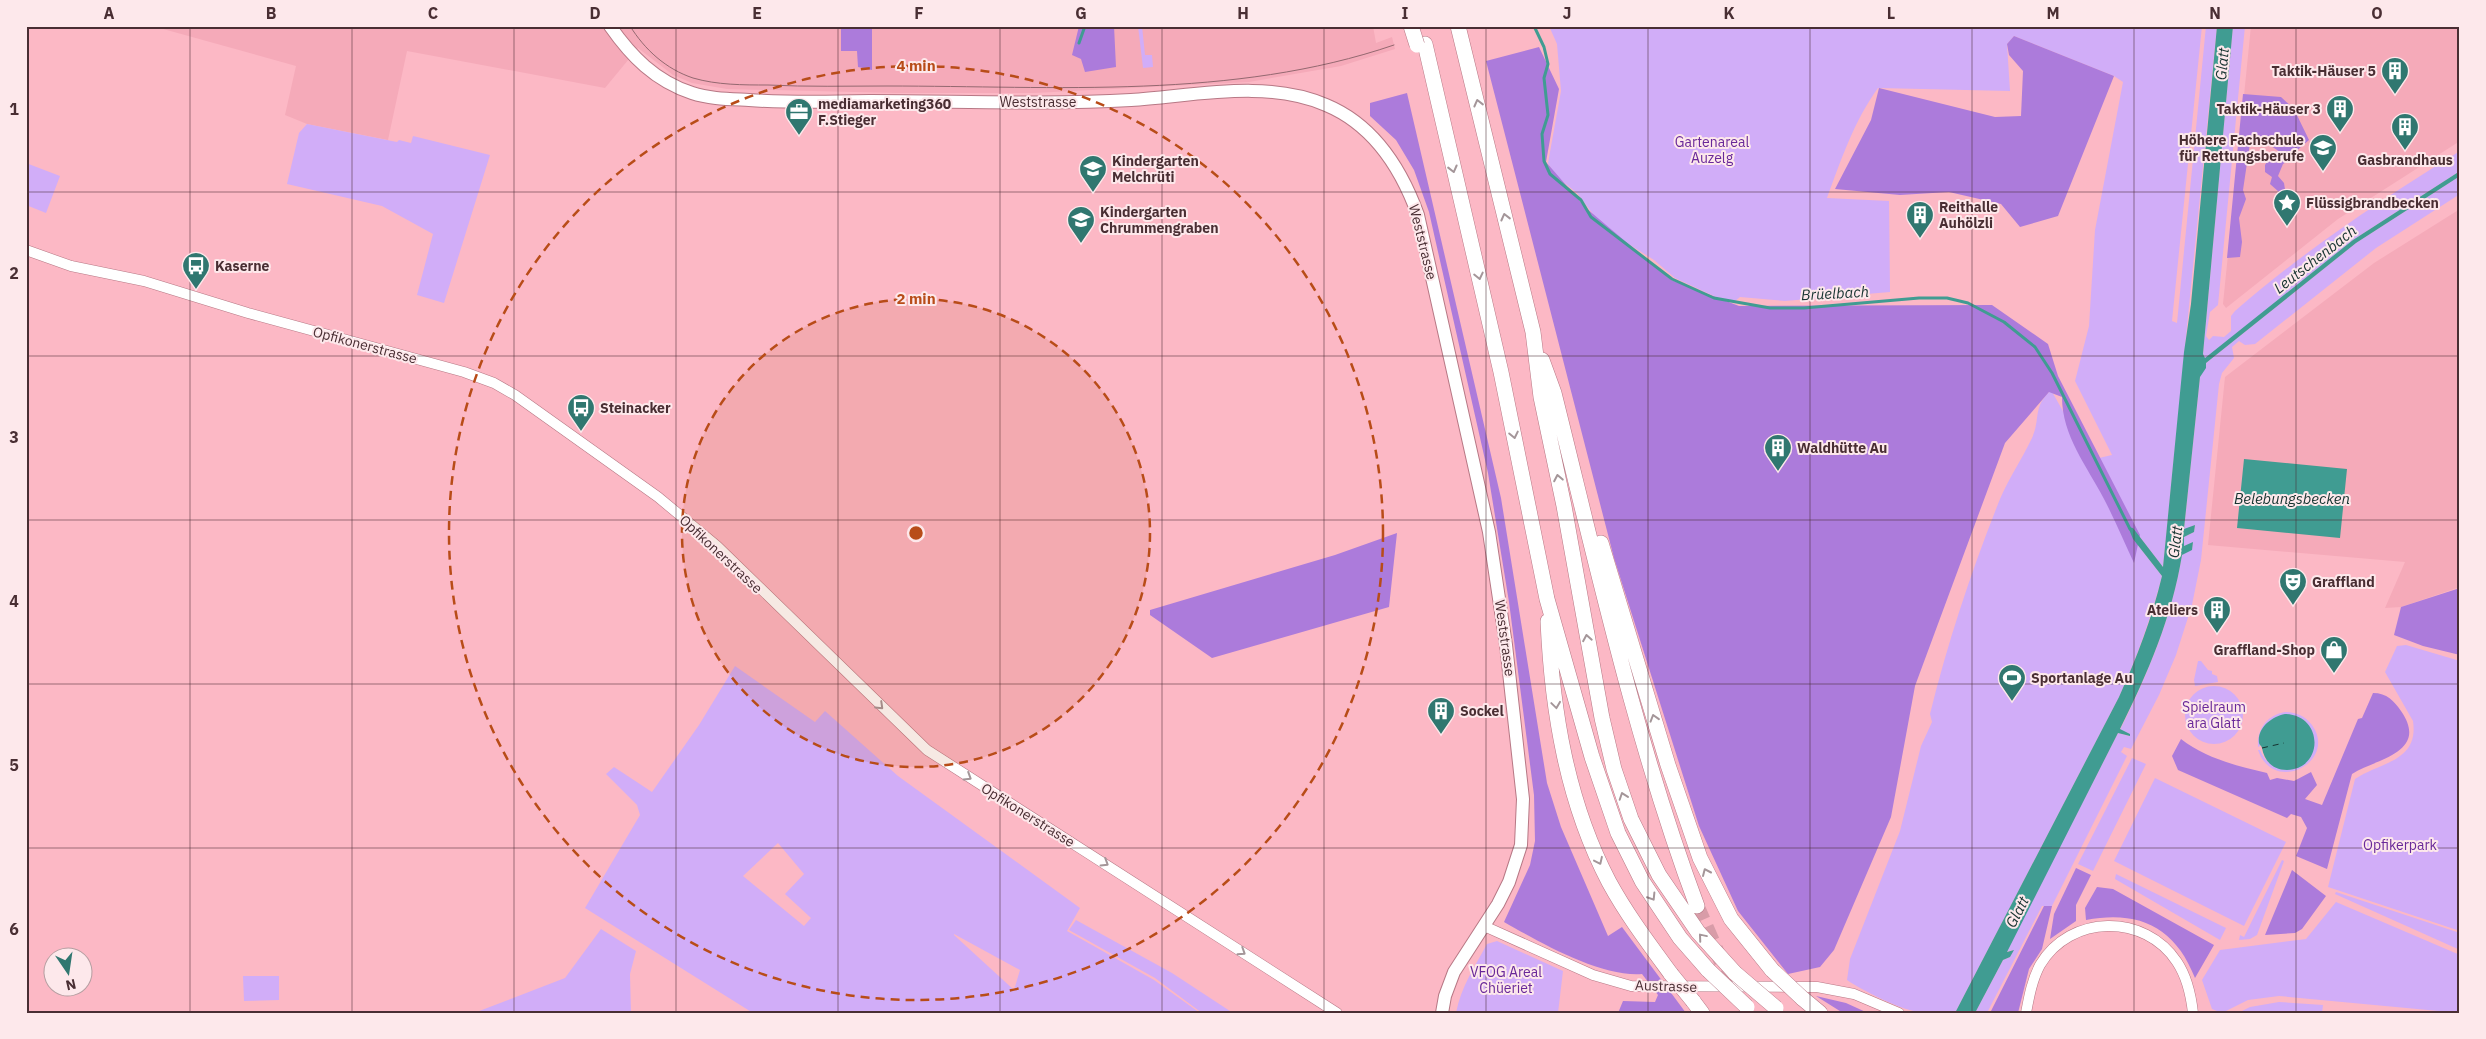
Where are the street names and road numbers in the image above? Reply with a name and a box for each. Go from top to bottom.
street label: Weststrasse [999,93,1077,111]
street label: Weststrasse [1405,202,1441,282]
street label: Opfikonerstrasse [311,322,419,368]
street label: Opfikonerstrasse [676,511,767,597]
street label: Weststrasse [1491,599,1519,678]
street label: Opfikonerstrasse [978,779,1078,851]
street label: Austrasse [1635,976,1698,996]

